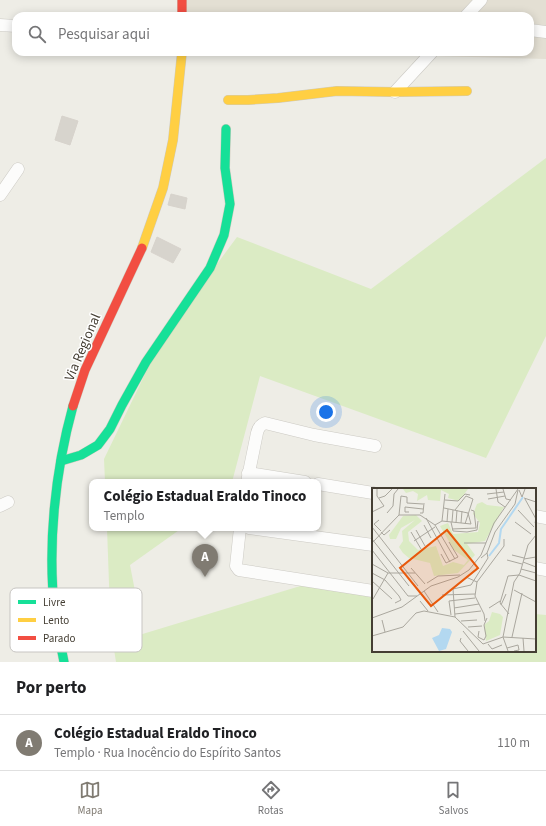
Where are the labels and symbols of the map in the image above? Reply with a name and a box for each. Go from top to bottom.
street label: Via Regional [60,310,106,384]
your location [316,402,336,422]
inset map [372,488,536,652]
pin: A [192,544,218,577]
legend [10,588,142,652]
text: Livre [43,595,66,610]
text: Lento [43,613,69,628]
text: Parado [43,631,76,646]

